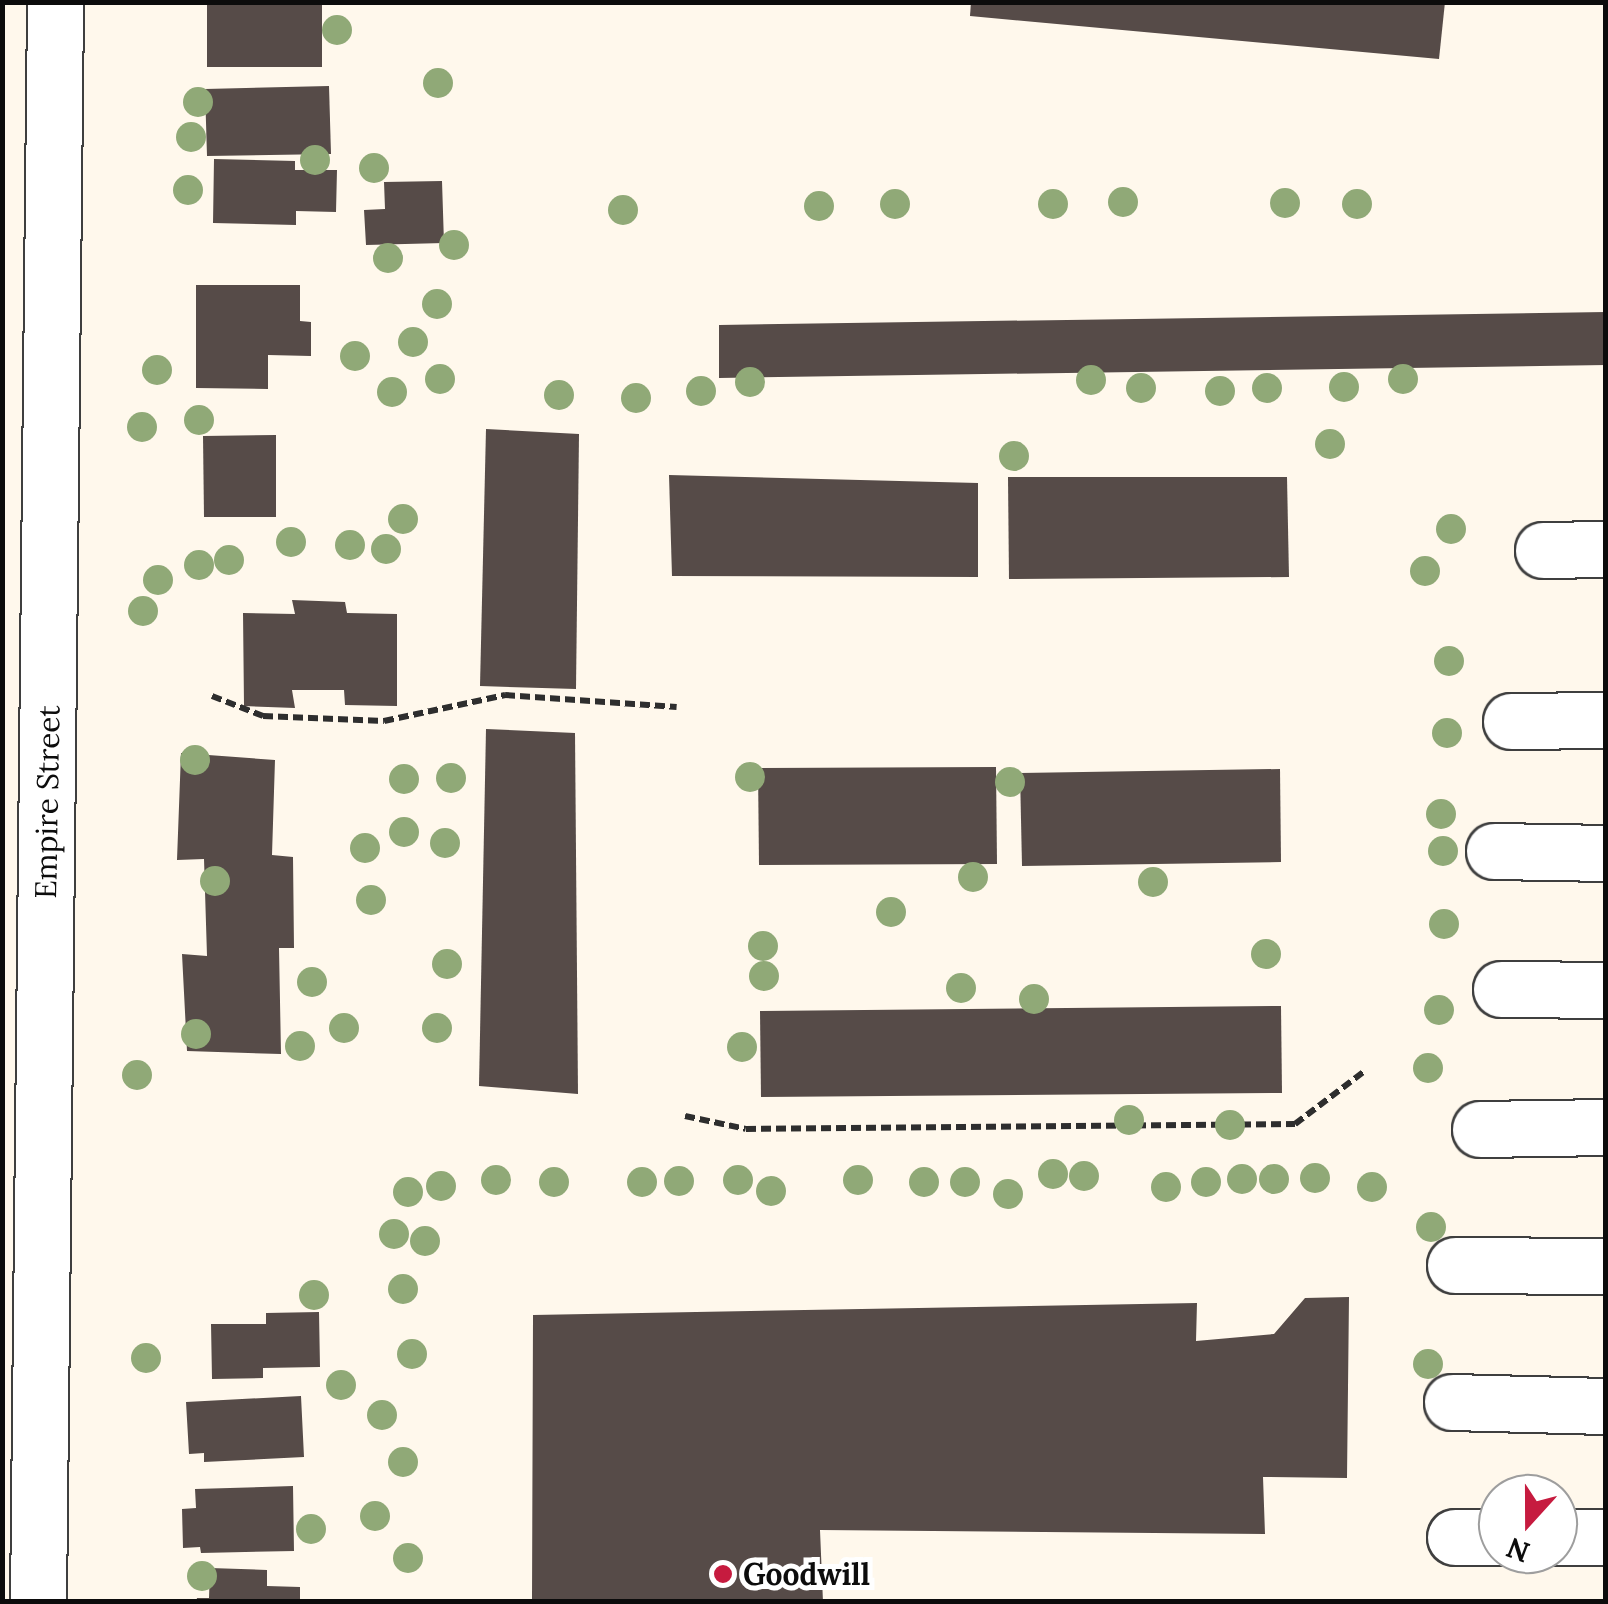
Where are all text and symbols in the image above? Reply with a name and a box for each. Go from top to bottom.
street label: Empire Street [27,705,67,899]
north arrow [1478,1474,1578,1574]
text: N [1501,1529,1535,1571]
place label: Goodwill [743,1556,870,1592]
marker: Goodwill [712,1563,734,1585]

